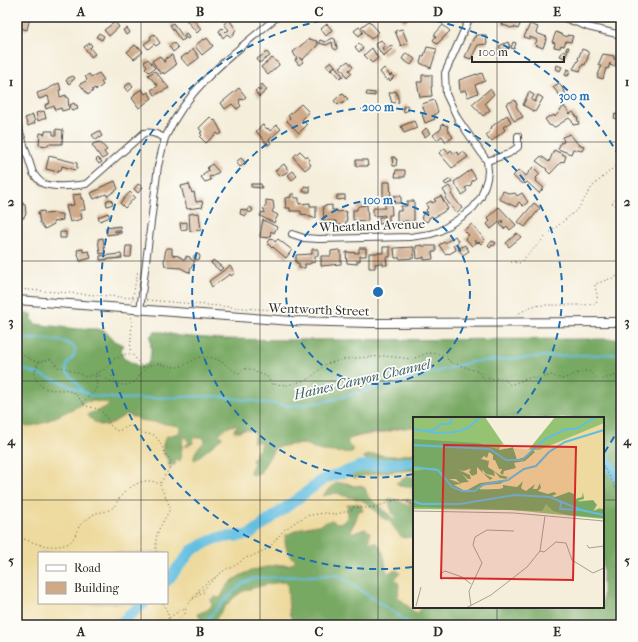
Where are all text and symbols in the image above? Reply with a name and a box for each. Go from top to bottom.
text: A [76,4,86,19]
text: B [196,4,205,19]
text: C [315,4,324,19]
text: D [433,4,443,19]
text: E [553,4,561,19]
scale bar [472,38,564,64]
text: 100 m [478,45,508,59]
text: 1 [9,74,14,89]
text: 1 [625,74,630,89]
text: 300 m [559,89,590,104]
text: 200 m [362,100,395,114]
text: 100 m [363,193,394,207]
text: 2 [8,194,15,209]
text: 2 [624,194,631,209]
street label: Wheatland Avenue [318,216,426,235]
centre of rings [371,285,385,299]
street label: Wentworth Street [267,300,370,319]
text: 3 [8,314,14,330]
text: 3 [624,314,630,330]
water label: Haines Canyon Channel [291,355,433,404]
inset map [413,417,604,608]
text: 4 [6,433,16,449]
text: 4 [622,433,632,449]
legend [38,552,168,604]
text: 5 [8,553,14,568]
text: 5 [624,553,630,568]
text: Road [74,561,101,575]
text: Building [74,581,119,595]
text: A [76,624,86,639]
text: B [196,624,205,639]
text: C [315,624,324,639]
text: D [433,624,443,639]
text: E [553,624,561,639]

